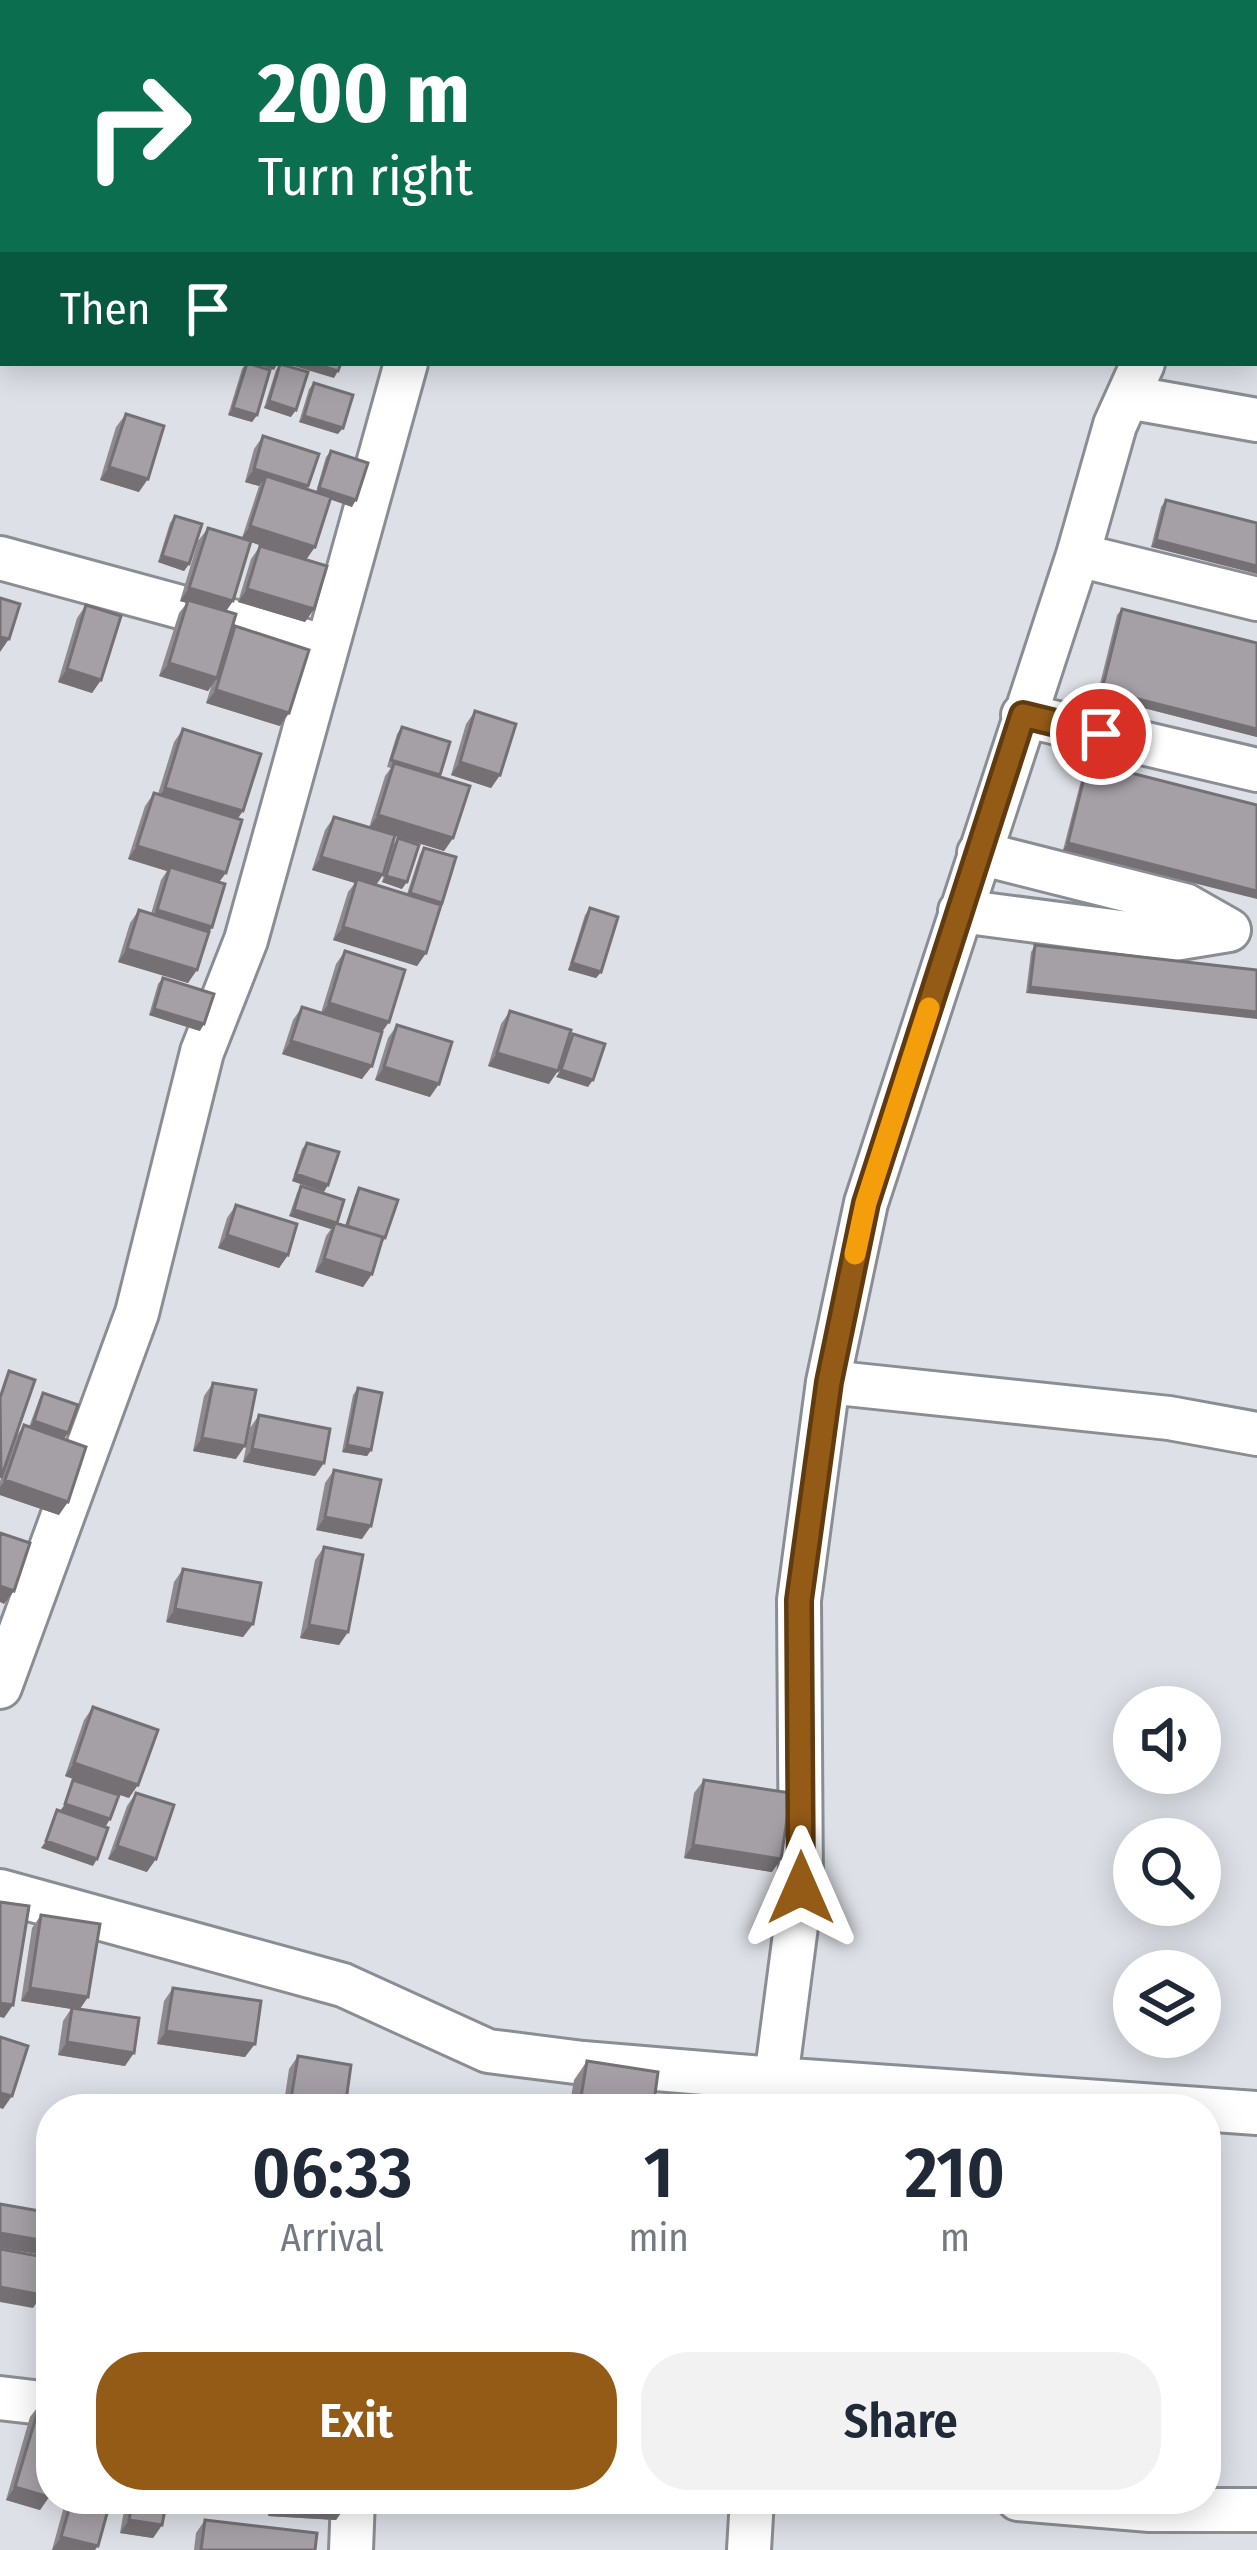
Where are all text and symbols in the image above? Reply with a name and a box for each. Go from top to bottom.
text: 200 m [258,43,470,144]
icon: right [60,48,216,204]
text: Turn right [258,145,473,209]
icon: arrive [175,276,241,342]
text: Then [60,282,151,336]
pin [1050,683,1152,785]
icon: arrive [1068,701,1134,767]
map controls [1113,1686,1221,2058]
button: sound [1113,1686,1221,1794]
button: search [1113,1818,1221,1926]
position arrow [738,1825,864,1951]
button: layers [1113,1950,1221,2058]
text: 06:33 [252,2130,413,2216]
text: 1 [644,2130,674,2216]
text: 210 [905,2130,1005,2216]
text: Arrival [281,2215,384,2261]
text: min [628,2215,689,2261]
text: m [940,2215,970,2261]
button: Exit [96,2352,617,2490]
button: Share [641,2352,1161,2490]

